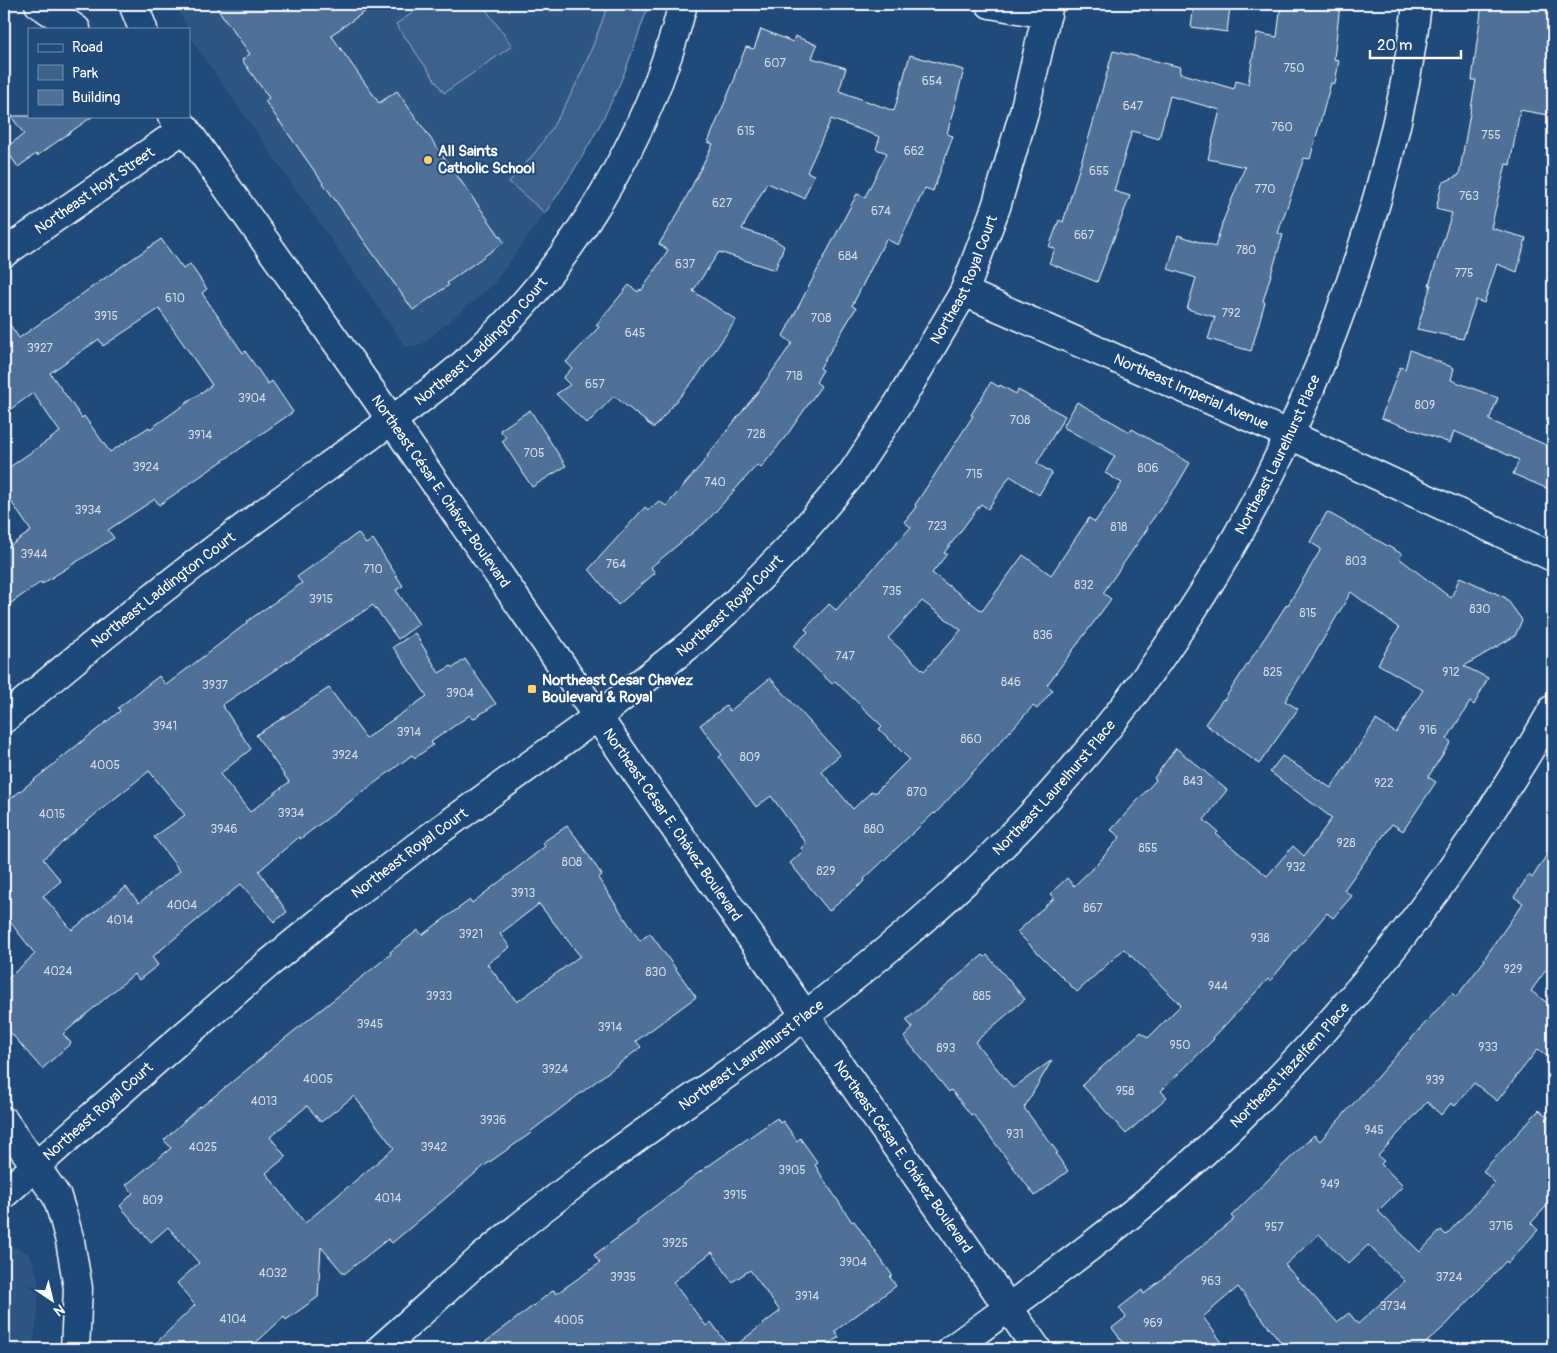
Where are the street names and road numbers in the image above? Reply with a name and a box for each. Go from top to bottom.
street label: Northeast Hoyt Street [31,142,159,239]
street label: Northeast Royal Court [926,212,1002,348]
street label: Northeast Laddington Court [411,273,553,410]
street label: Northeast Imperial Avenue [1111,350,1272,435]
street label: Northeast Laurelhurst Place [1231,371,1325,538]
street label: Northeast César E. Chávez Boulevard [367,391,514,592]
street label: Northeast Laddington Court [87,527,240,652]
street label: Northeast Royal Court [673,550,788,661]
street label: Northeast Laurelhurst Place [989,716,1120,860]
street label: Northeast César E. Chávez Boulevard [598,725,746,925]
street label: Northeast Royal Court [348,803,472,903]
street label: Northeast Laurelhurst Place [675,995,828,1115]
street label: Northeast Hazelfern Place [1226,998,1354,1132]
street label: Northeast César E. Chávez Boulevard [829,1056,976,1257]
street label: Northeast Royal Court [39,1058,158,1165]

